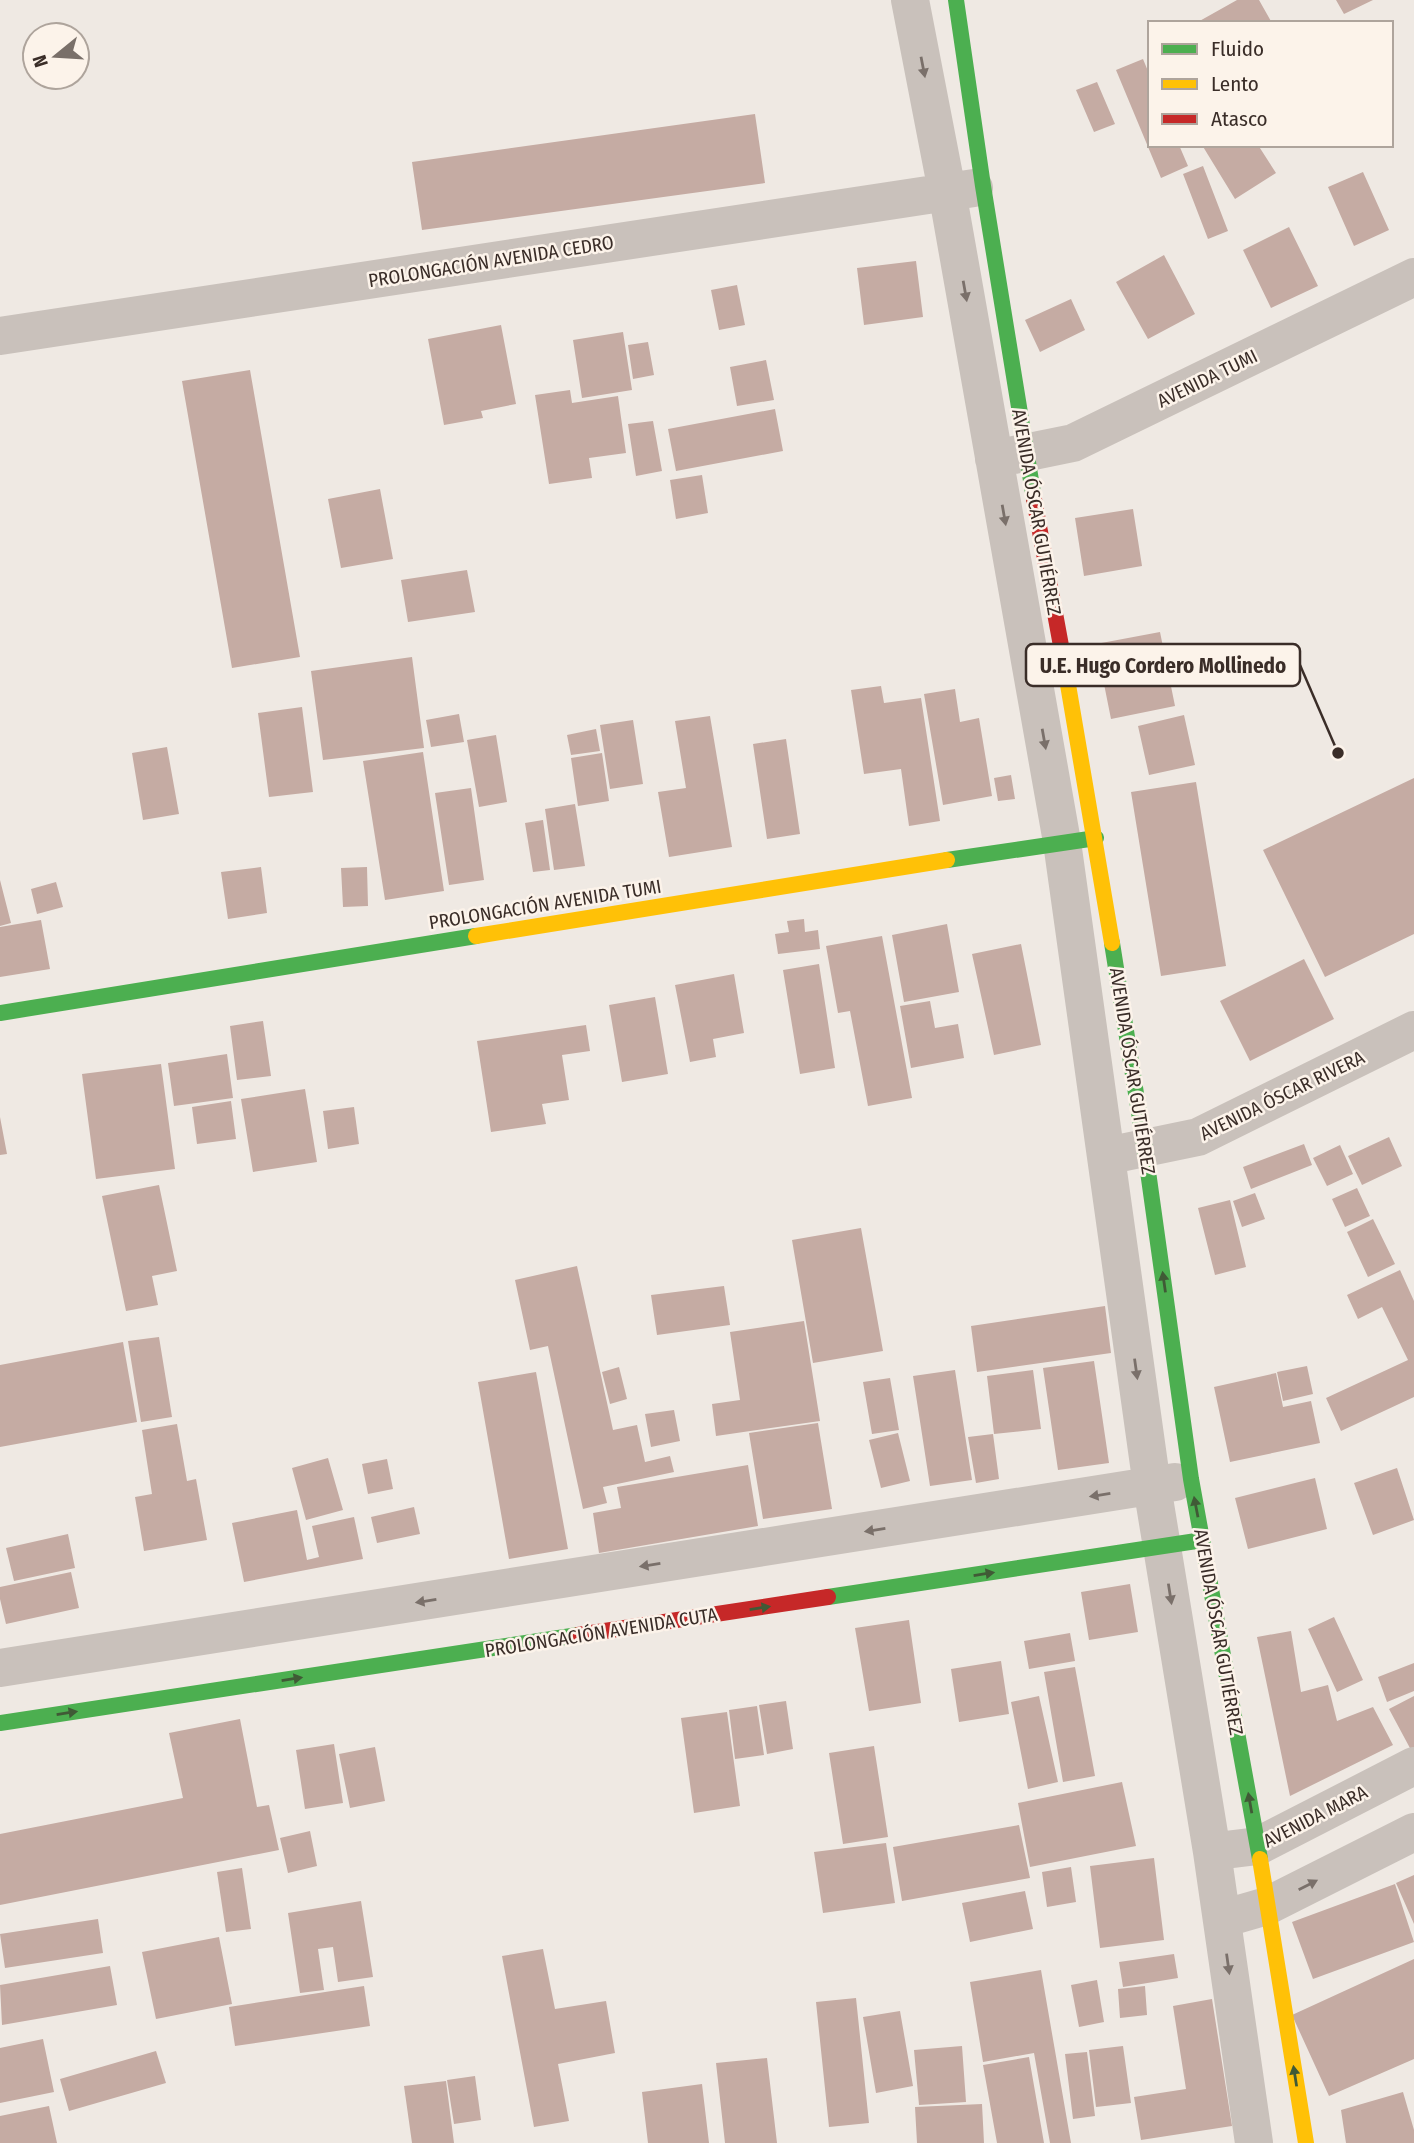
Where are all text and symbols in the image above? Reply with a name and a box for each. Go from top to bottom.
north arrow [21,21,91,91]
legend [1148,21,1393,147]
text: Fluido [1211,36,1264,62]
text: N [28,52,53,70]
one-way arrow [918,56,929,78]
text: Lento [1211,71,1259,97]
text: Atasco [1211,106,1268,132]
street label: PROLONGACIÓN AVENIDA CEDRO [367,231,615,292]
one-way arrow [960,280,971,302]
street label: AVENIDA TUMI [1153,344,1261,413]
street label: AVENIDA ÓSCAR GUTIÉRREZ [1007,407,1066,617]
one-way arrow [999,504,1010,526]
callout: U.E. Hugo Cordero Mollinedo [1026,644,1300,686]
text: U.E. Hugo Cordero Mollinedo [1040,653,1286,679]
one-way arrow [1039,728,1050,750]
street label: PROLONGACIÓN AVENIDA TUMI [427,875,663,934]
street label: AVENIDA ÓSCAR GUTIÉRREZ [1105,966,1160,1176]
street label: AVENIDA ÓSCAR RIVERA [1196,1046,1368,1145]
one-way arrow [1158,1270,1169,1292]
one-way arrow [1130,1359,1141,1381]
one-way arrow [1089,1489,1111,1500]
one-way arrow [1191,1496,1202,1518]
one-way arrow [864,1525,886,1536]
street label: AVENIDA ÓSCAR GUTIÉRREZ [1189,1527,1248,1737]
one-way arrow [639,1560,661,1571]
one-way arrow [974,1568,996,1579]
one-way arrow [1165,1584,1176,1606]
one-way arrow [414,1596,436,1607]
one-way arrow [749,1602,771,1613]
street label: PROLONGACIÓN AVENIDA CUTA [483,1603,719,1662]
one-way arrow [282,1673,304,1684]
one-way arrow [57,1707,79,1718]
street label: AVENIDA MARA [1259,1780,1371,1853]
one-way arrow [1244,1792,1255,1814]
one-way arrow [1298,1880,1318,1891]
one-way arrow [1223,1953,1234,1975]
one-way arrow [1289,2065,1300,2087]

